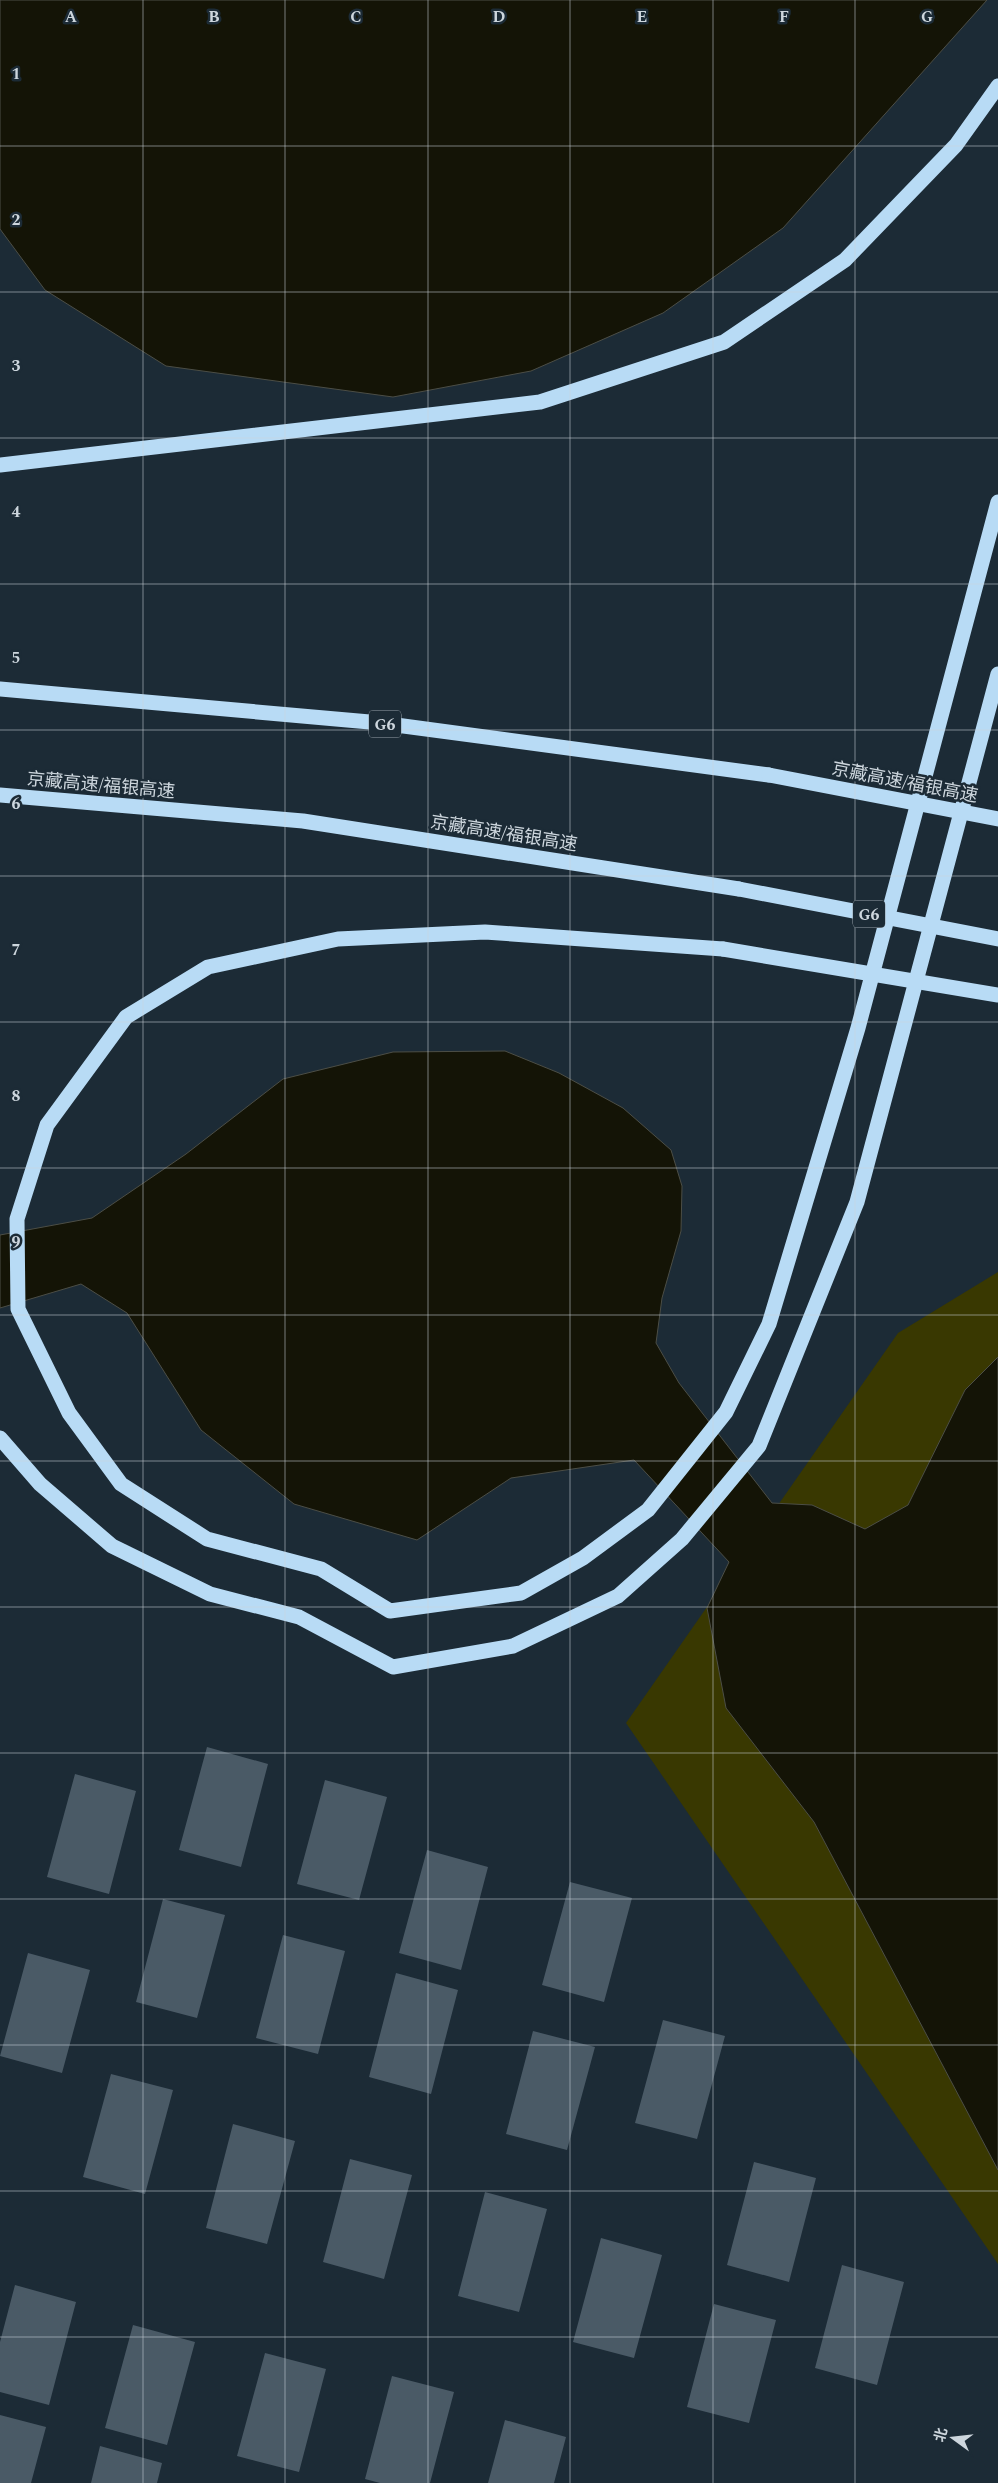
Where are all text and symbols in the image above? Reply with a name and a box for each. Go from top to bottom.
text: A [65,5,78,29]
text: B [208,5,220,29]
text: C [350,5,362,29]
text: D [493,5,506,29]
text: E [637,5,647,29]
text: F [779,5,789,29]
text: G [921,5,933,29]
text: 1 [12,62,20,86]
text: 2 [12,208,21,232]
text: 3 [12,354,21,378]
text: 4 [12,500,21,524]
text: 5 [12,646,20,670]
road number: G6 [369,711,401,738]
street label: 京藏高速/福银高速 [829,755,980,810]
street label: 京藏高速/福银高速 [26,766,176,805]
text: 6 [12,792,21,816]
street label: 京藏高速/福银高速 [428,809,579,858]
road number: G6 [853,901,885,928]
text: 7 [12,938,21,962]
text: 8 [12,1084,21,1108]
text: 9 [12,1230,21,1254]
north arrow [928,2413,978,2463]
text: 北 [929,2425,953,2444]

